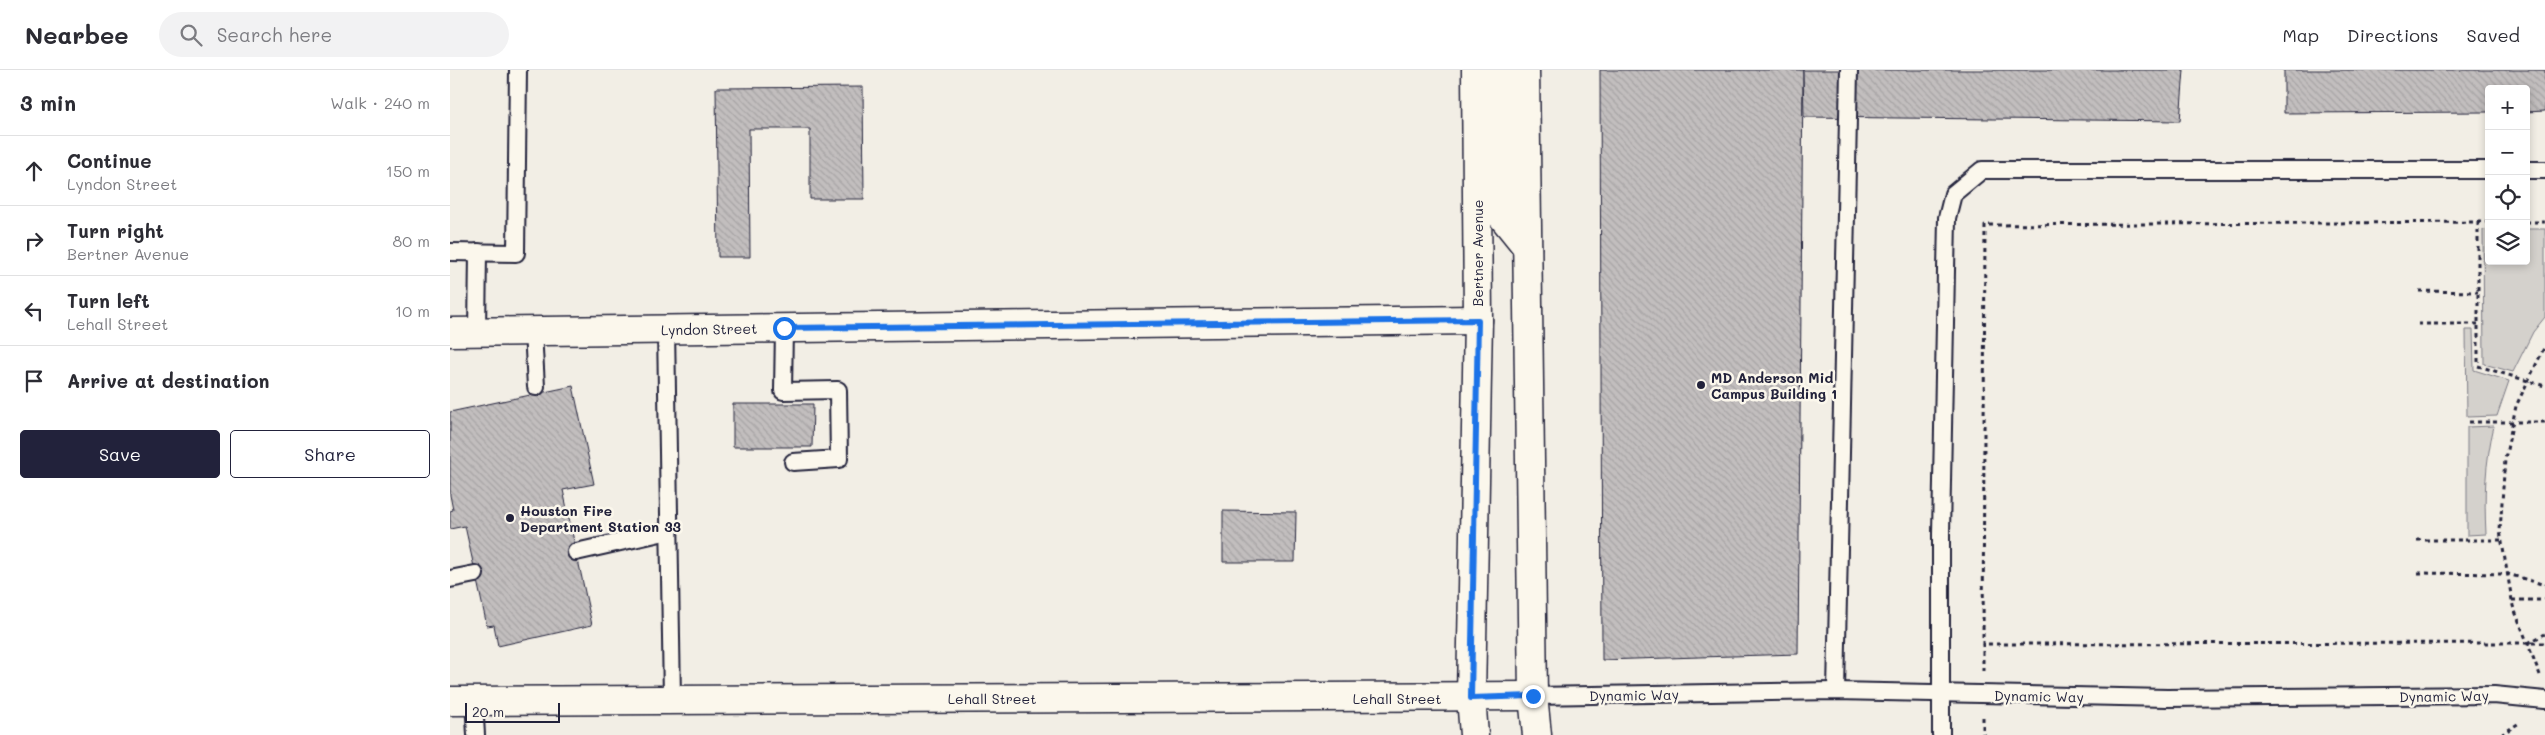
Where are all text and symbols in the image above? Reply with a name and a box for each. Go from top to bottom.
search box [159,12,509,57]
text: Nearbee [25,19,129,50]
icon: search [177,21,205,49]
text: Search here [217,22,332,47]
text: Map [2282,23,2319,47]
text: Directions [2347,23,2439,47]
text: Saved [2467,23,2520,47]
map controls [2485,85,2530,265]
button: + [2485,85,2530,130]
text: 3 min [20,89,76,116]
text: Walk · 240 m [330,92,430,113]
button: − [2485,130,2530,175]
text: Continue [67,148,152,173]
icon: ahead [20,157,48,185]
text: 150 m [386,160,430,181]
text: Lyndon Street [67,173,177,194]
button: locate [2485,175,2530,220]
street label: Bertner Avenue [1468,200,1487,306]
text: Turn right [67,218,164,243]
button: layers [2485,220,2530,265]
icon: right [20,227,48,255]
text: 80 m [393,230,430,251]
text: Bertner Avenue [67,243,189,264]
text: Turn left [67,288,150,313]
icon: left [20,297,48,325]
text: 10 m [395,300,430,321]
text: Lehall Street [67,313,168,334]
route start [773,317,796,340]
street label: Lyndon Street [661,319,757,339]
icon: arrive [20,367,48,395]
text: Arrive at destination [67,368,270,393]
place label: MD Anderson Mid Campus Building 1 [1711,368,1837,403]
marker: MD Anderson Mid Campus Building 1 [1695,379,1707,391]
button: Save [20,430,220,478]
button: Share [230,430,430,478]
place label: Houston Fire Department Station 33 [520,501,681,536]
marker: Houston Fire Department Station 33 [504,512,516,524]
route end [1522,685,1545,708]
street label: Dynamic Way [1589,685,1679,705]
street label: Dynamic Way [1994,686,2084,706]
street label: Dynamic Way [2399,686,2489,706]
street label: Lehall Street [948,689,1036,708]
street label: Lehall Street [1353,689,1441,708]
scale bar [465,700,560,723]
text: 20 m [472,702,504,721]

